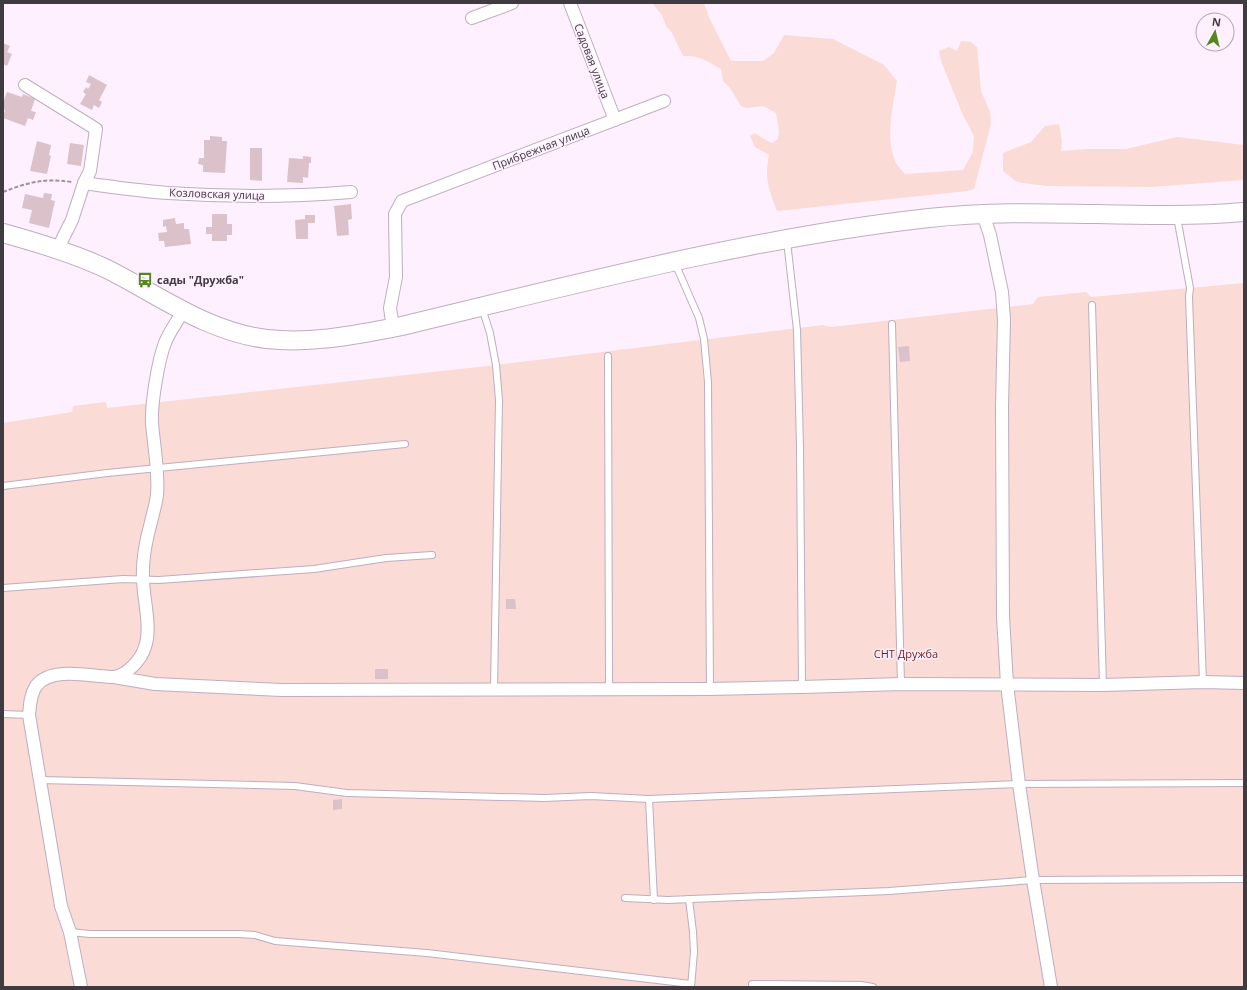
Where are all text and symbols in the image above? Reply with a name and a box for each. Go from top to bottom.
north arrow [1195,12,1235,52]
text: N [1211,14,1222,30]
street label: Садовая улица [571,21,614,100]
street label: Прибрежная улица [490,122,592,173]
street label: Козловская улица [169,184,265,203]
bus stop icon: сады "Дружба" [136,271,154,289]
place label: сады "Дружба" [157,272,244,287]
park label: СНТ Дружба [874,646,938,661]

